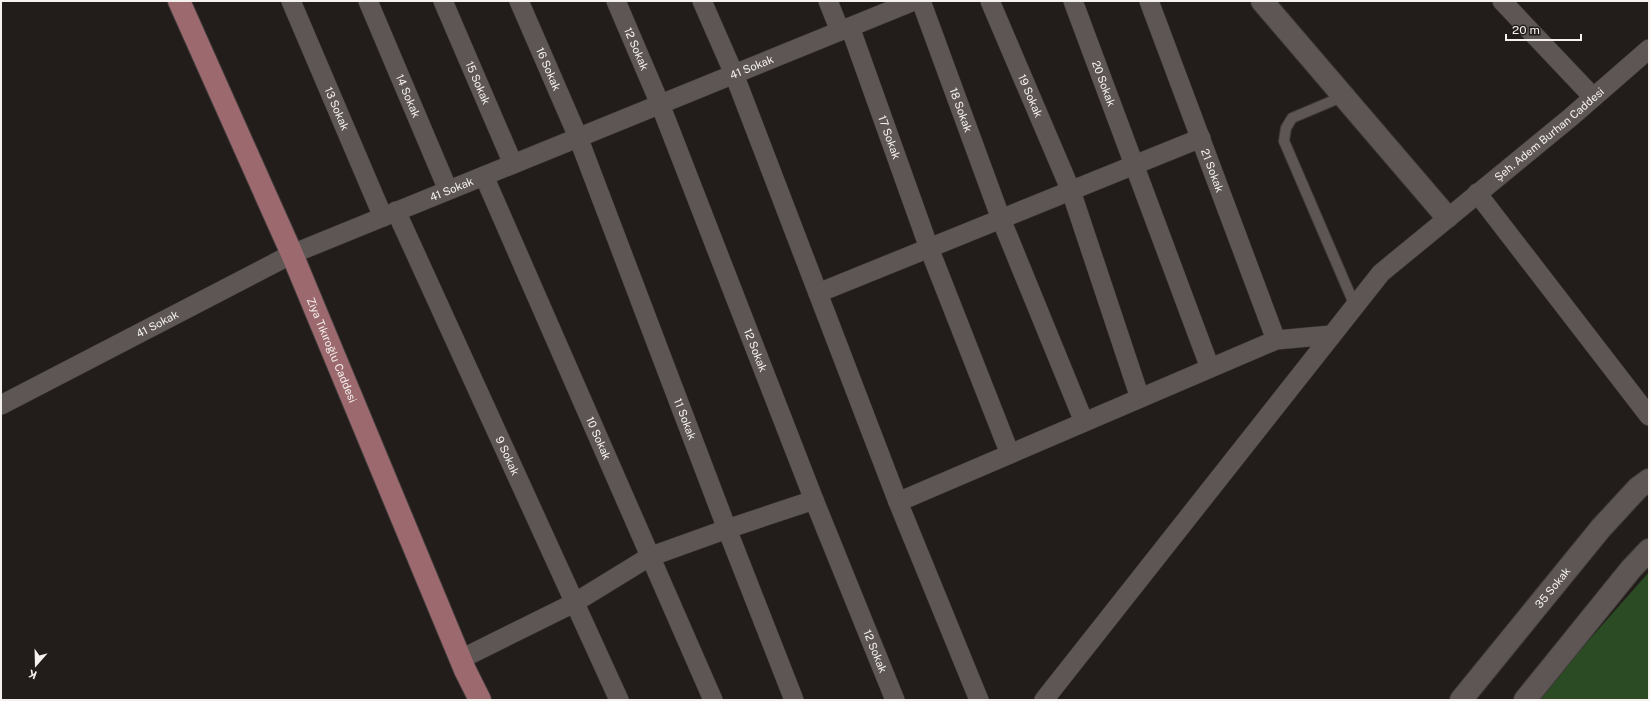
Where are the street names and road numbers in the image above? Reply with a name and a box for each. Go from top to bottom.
street label: 12 Sokak [622,25,651,72]
street label: 16 Sokak [534,45,563,92]
street label: 41 Sokak [728,53,775,81]
street label: 15 Sokak [464,59,493,106]
street label: 20 Sokak [1090,59,1118,108]
street label: 14 Sokak [394,72,423,119]
street label: 19 Sokak [1016,72,1045,119]
street label: 13 Sokak [322,85,351,132]
street label: Şeh. Adem Burhan Caddesi [1492,85,1606,184]
street label: 18 Sokak [947,86,975,134]
street label: 17 Sokak [876,114,903,161]
street label: 21 Sokak [1199,147,1226,194]
street label: 41 Sokak [428,175,475,203]
street label: Ziya Tıkıroğlu Caddesi [305,296,359,404]
street label: 41 Sokak [134,308,180,340]
street label: 12 Sokak [742,327,770,373]
street label: 11 Sokak [672,397,699,442]
street label: 10 Sokak [584,415,613,461]
street label: 9 Sokak [494,434,522,477]
street label: 35 Sokak [1533,565,1573,610]
street label: 12 Sokak [861,628,889,675]

